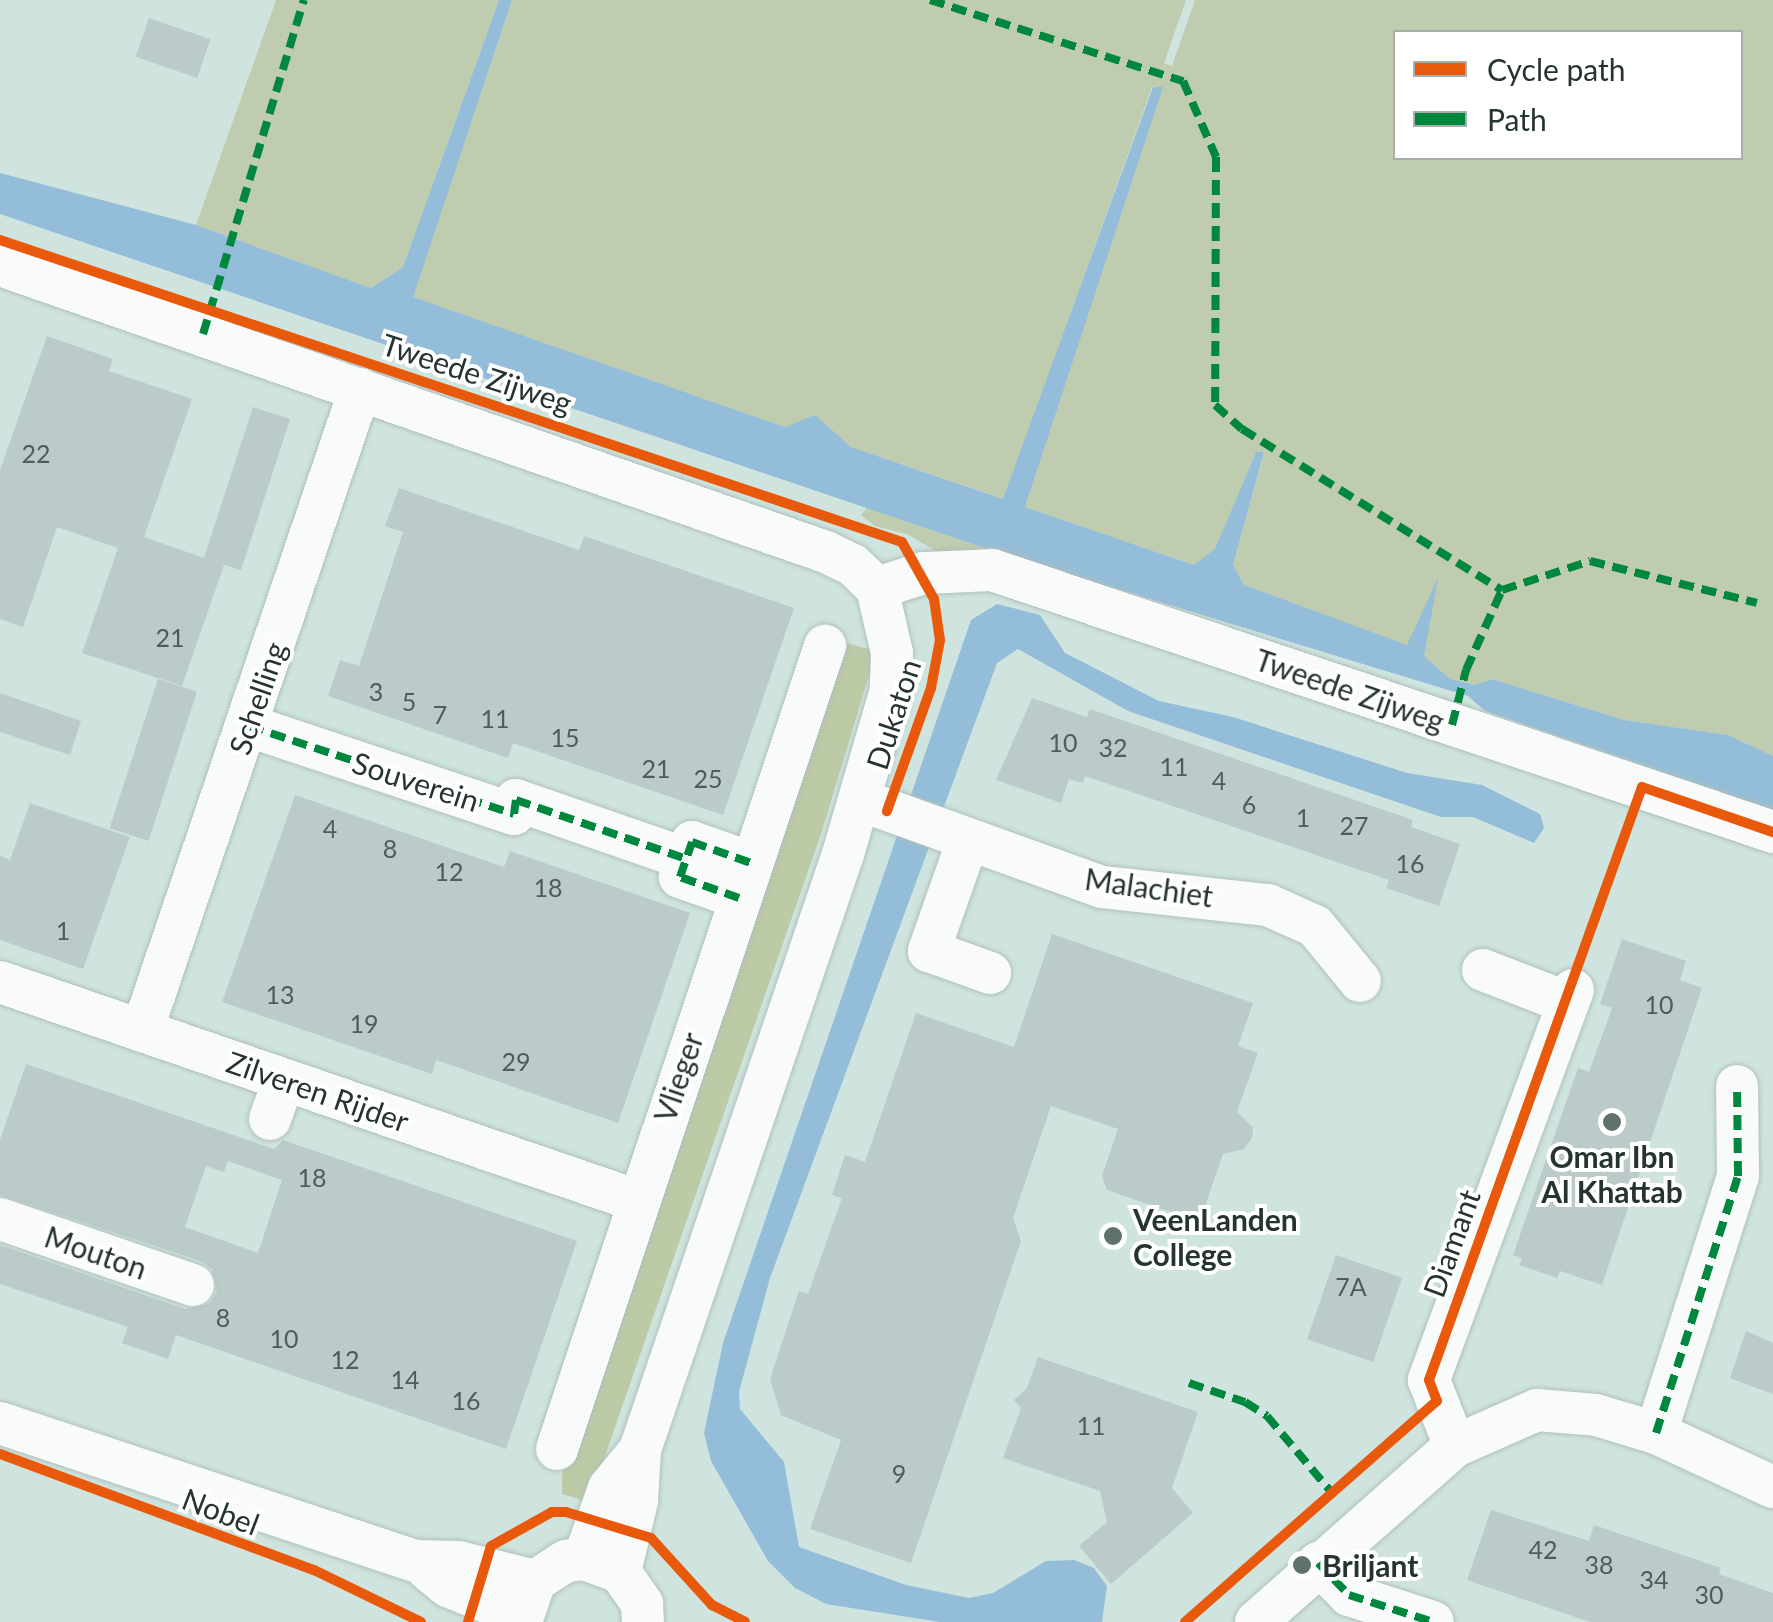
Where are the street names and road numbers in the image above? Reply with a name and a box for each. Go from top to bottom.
street label: Tweede Zijweg [377,325,577,421]
street label: Schelling [221,637,293,759]
street label: Tweede Zijweg [1251,641,1449,739]
street label: Dukaton [858,654,928,774]
street label: Souverein [348,744,484,818]
street label: Malachiet [1083,860,1215,914]
street label: Vlieger [646,1027,710,1127]
street label: Zilveren Rijder [222,1043,414,1139]
street label: Diamant [1415,1184,1487,1302]
street label: Mouton [40,1218,152,1286]
street label: Nobel [178,1480,264,1542]

